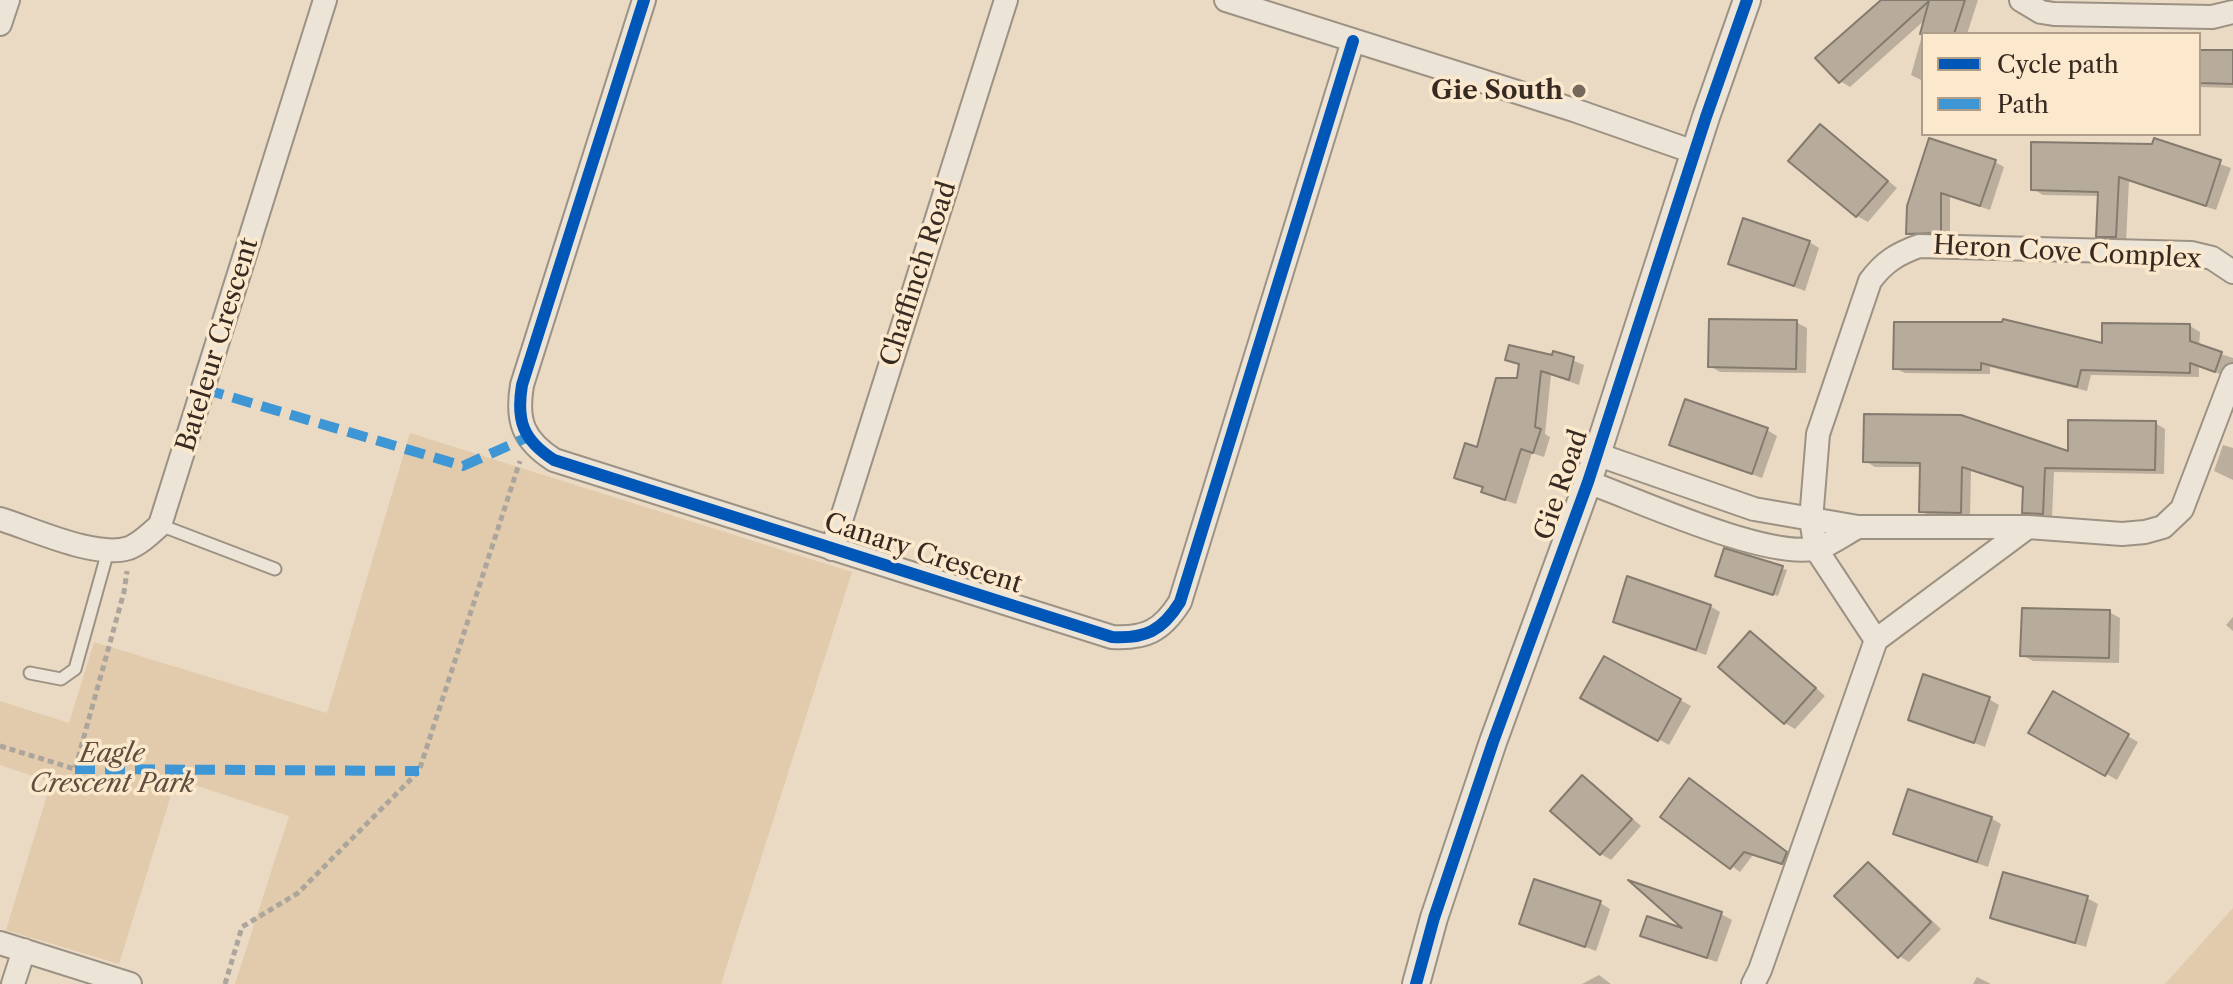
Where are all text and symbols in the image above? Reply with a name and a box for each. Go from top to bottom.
legend [1921,32,2201,136]
text: Cycle path [1997,50,2119,79]
place label: Gie South [1431,75,1563,107]
marker: Gie South [1570,82,1588,100]
text: Path [1997,90,2049,119]
street label: Chaffinch Road [874,178,964,370]
street label: Heron Cove Complex [1932,230,2202,276]
street label: Bateleur Crescent [171,234,265,456]
street label: Gie Road [1529,426,1595,544]
street label: Canary Crescent [820,507,1026,601]
park label: Eagle Crescent Park [30,738,194,800]

